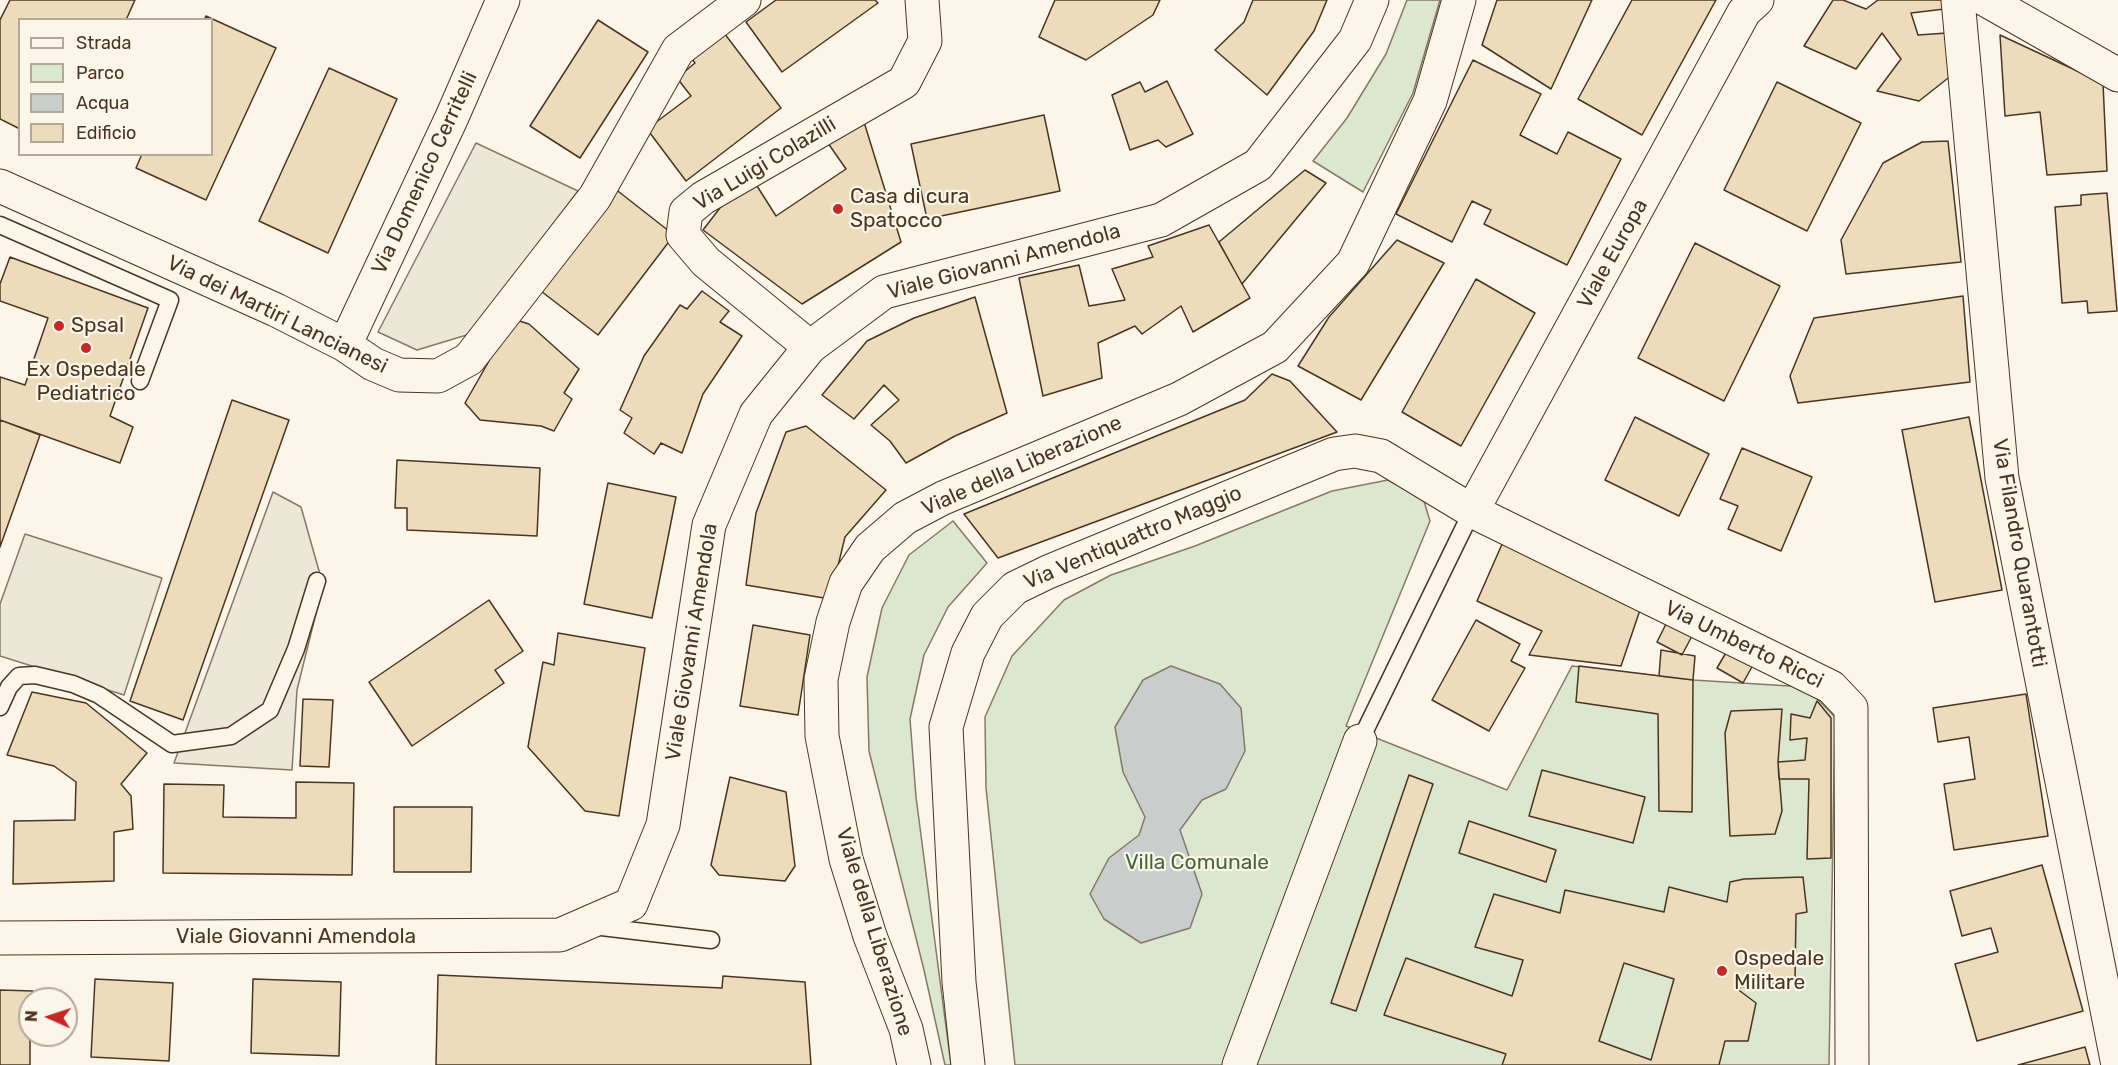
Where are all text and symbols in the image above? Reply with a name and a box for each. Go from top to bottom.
legend [18,18,213,156]
text: Strada [76,32,132,54]
text: Parco [76,62,124,84]
street label: Via Domenico Cerritelli [367,67,483,279]
text: Acqua [76,92,129,114]
street label: Via Luigi Colazilli [689,112,841,216]
text: Edificio [76,122,136,144]
place label: Casa di cura Spatocco [850,184,969,234]
street label: Viale Europa [1573,195,1653,313]
marker: Casa di cura Spatocco [831,202,845,216]
street label: Viale Giovanni Amendola [885,219,1123,305]
street label: Via dei Martiri Lancianesi [163,251,391,379]
place label: Spsal [71,313,124,339]
marker: Spsal [52,319,66,333]
marker: Ex Ospedale Pediatrico [79,341,93,355]
place label: Ex Ospedale Pediatrico [26,357,146,407]
street label: Viale della Liberazione [918,410,1126,522]
street label: Via Filandro Quarantotti [1986,437,2052,669]
street label: Via Ventiquattro Maggio [1020,481,1246,595]
street label: Viale Giovanni Amendola [661,521,723,763]
street label: Via Umberto Ricci [1660,596,1828,694]
street label: Viale della Liberazione [830,825,918,1039]
park label: Villa Comunale [1125,850,1269,876]
street label: Viale Giovanni Amendola [176,924,416,950]
place label: Ospedale Militare [1734,946,1824,996]
marker: Ospedale Militare [1715,964,1729,978]
north arrow [18,987,78,1047]
text: N [22,1010,41,1022]

